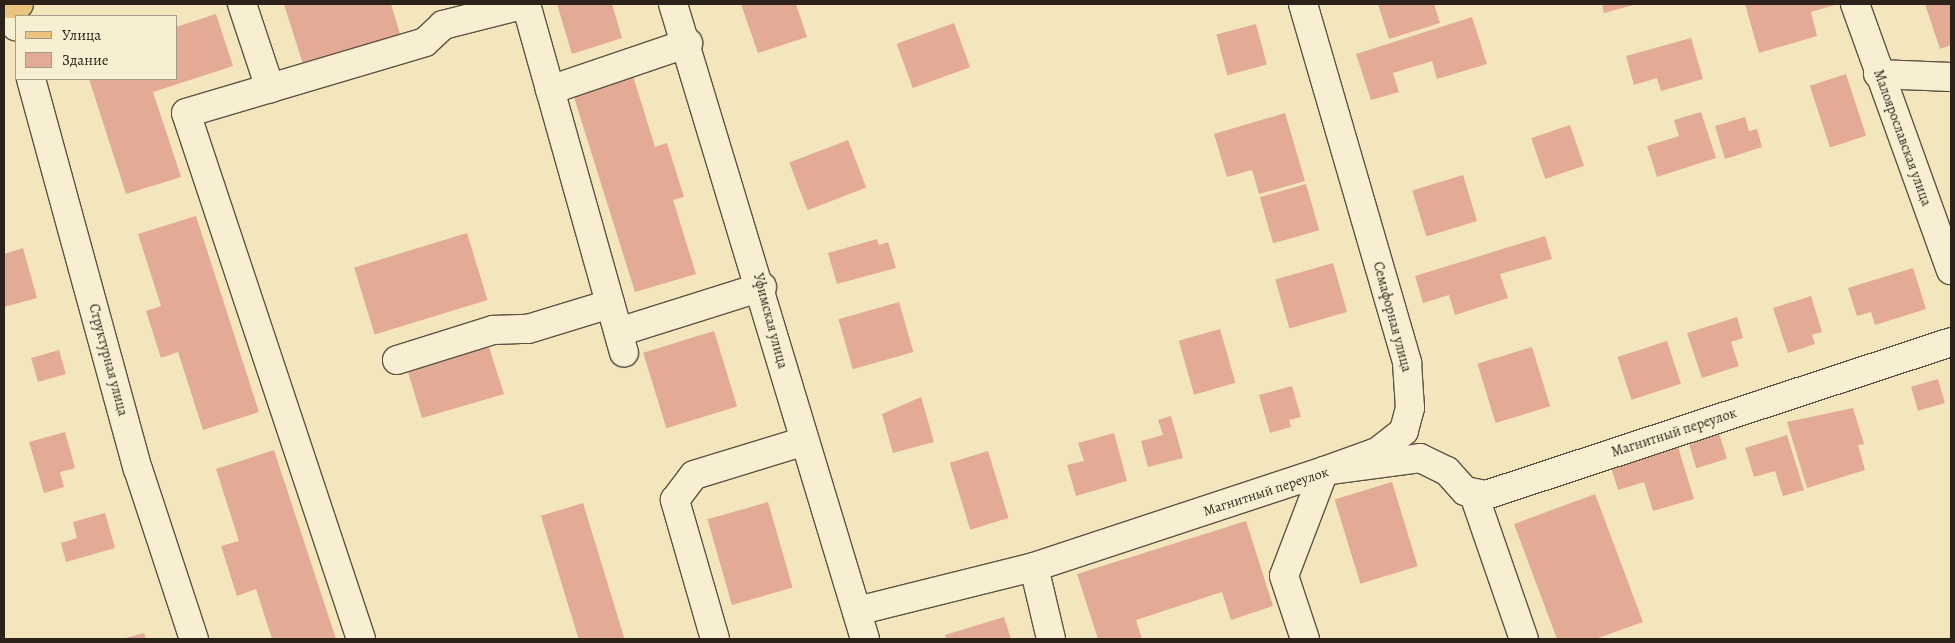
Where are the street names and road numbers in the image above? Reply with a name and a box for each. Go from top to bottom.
street label: Малоярославская улица [1869,67,1935,209]
street label: Семафорная улица [1369,260,1415,374]
street label: Уфимская улица [749,272,791,370]
street label: Структурная улица [85,302,131,418]
street label: Магнитный переулок [1609,405,1739,461]
street label: Магнитный переулок [1201,464,1331,520]

